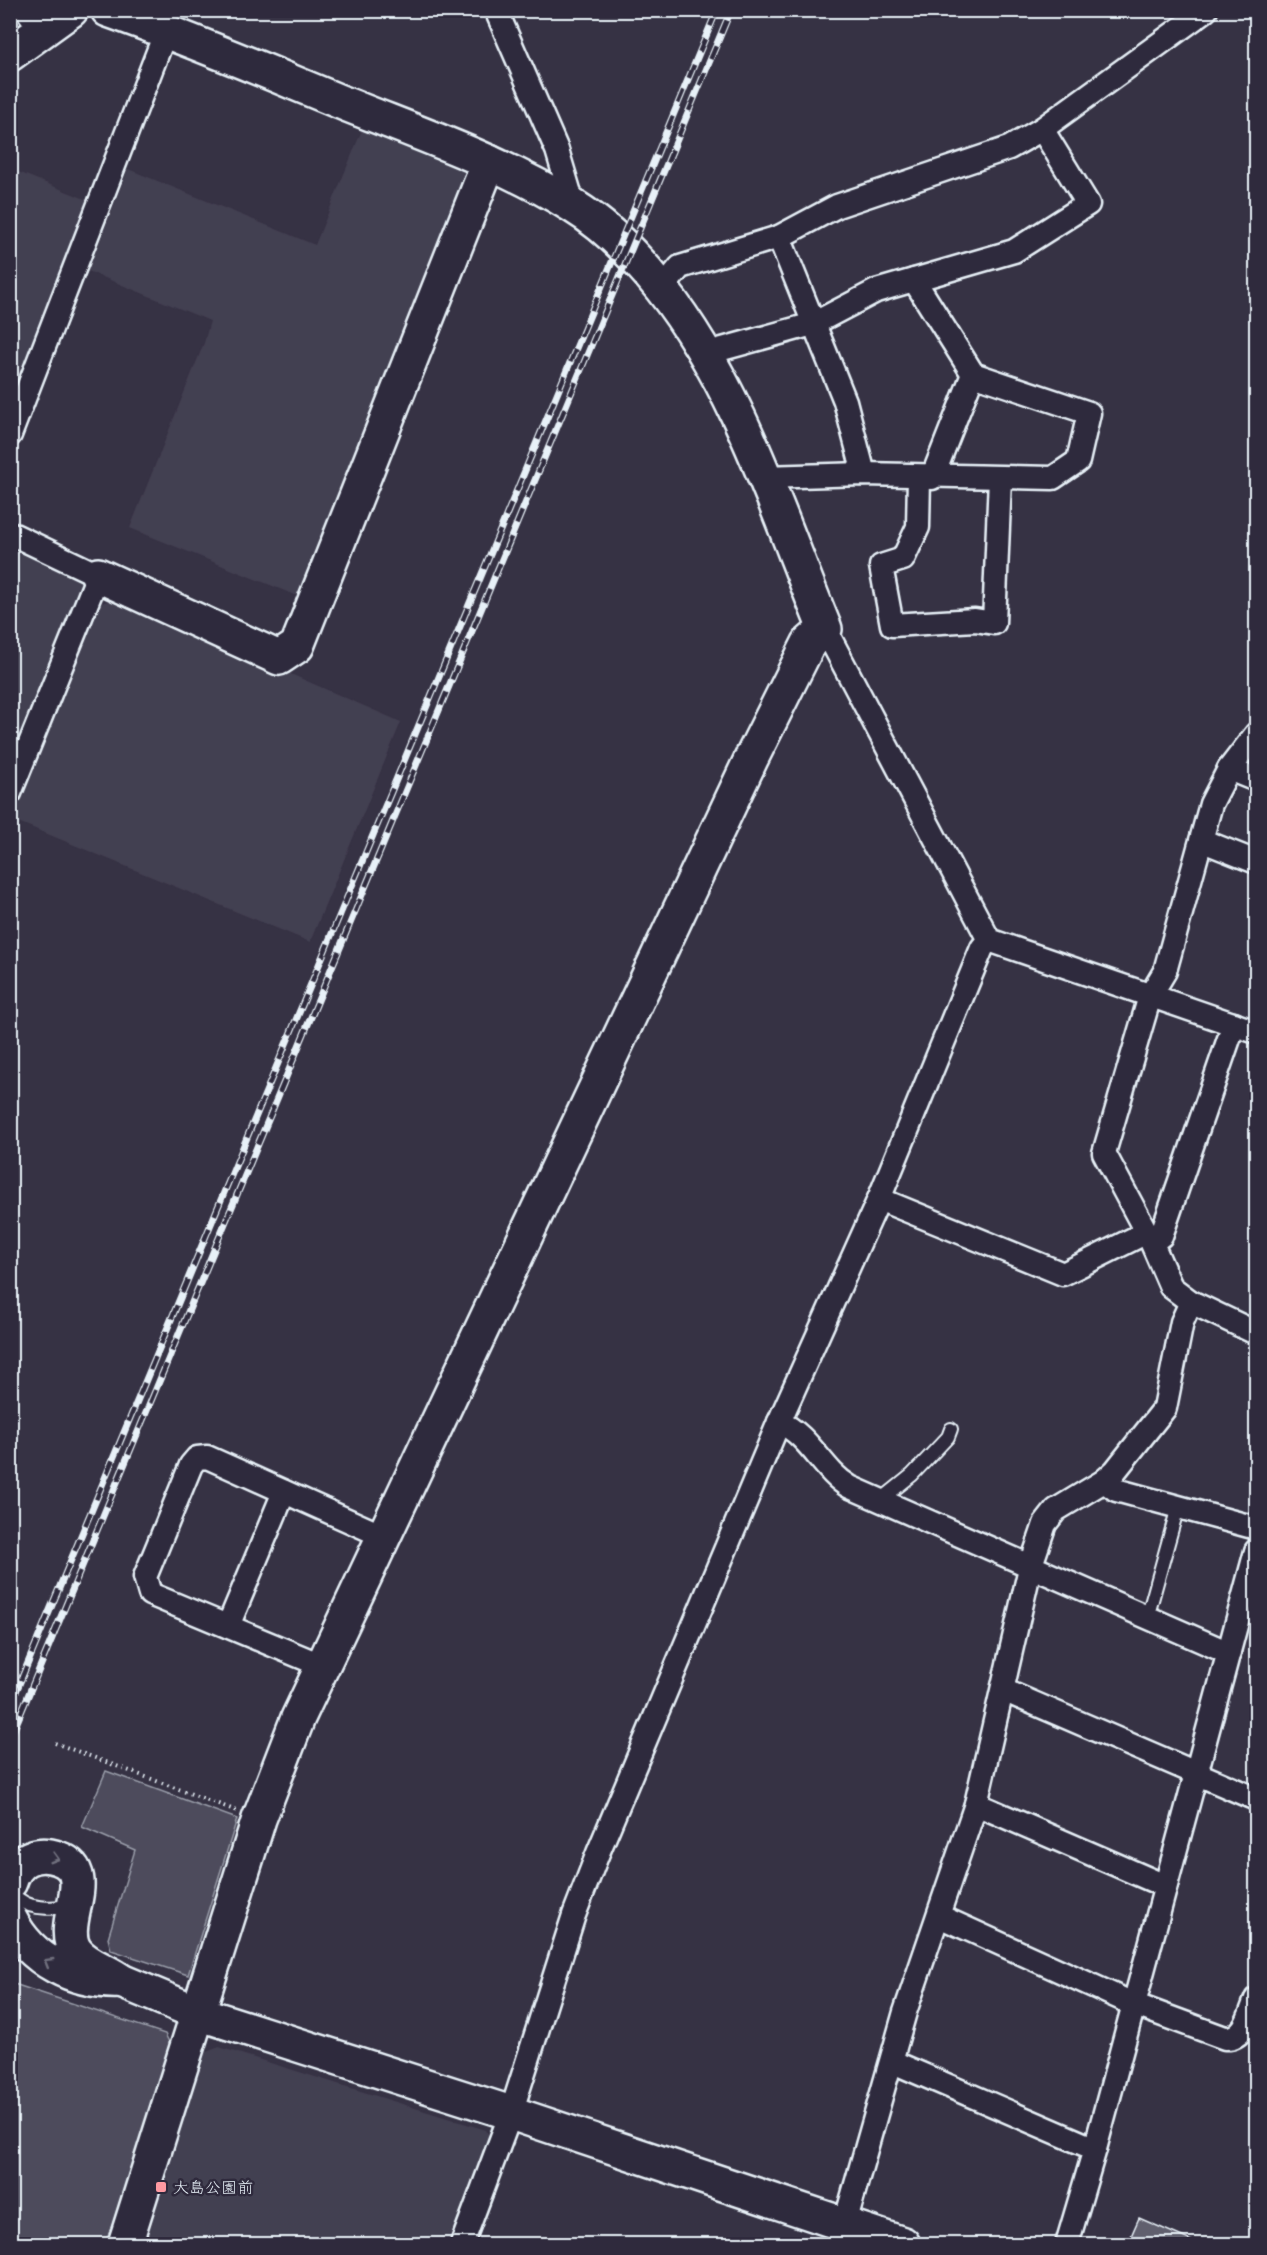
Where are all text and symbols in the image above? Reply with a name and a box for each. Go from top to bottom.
one-way arrow [49,1851,60,1863]
one-way arrow [44,1958,54,1970]
place label: 大島公園前 [173,2178,253,2198]
marker: 大島公園前 [154,2180,168,2194]

